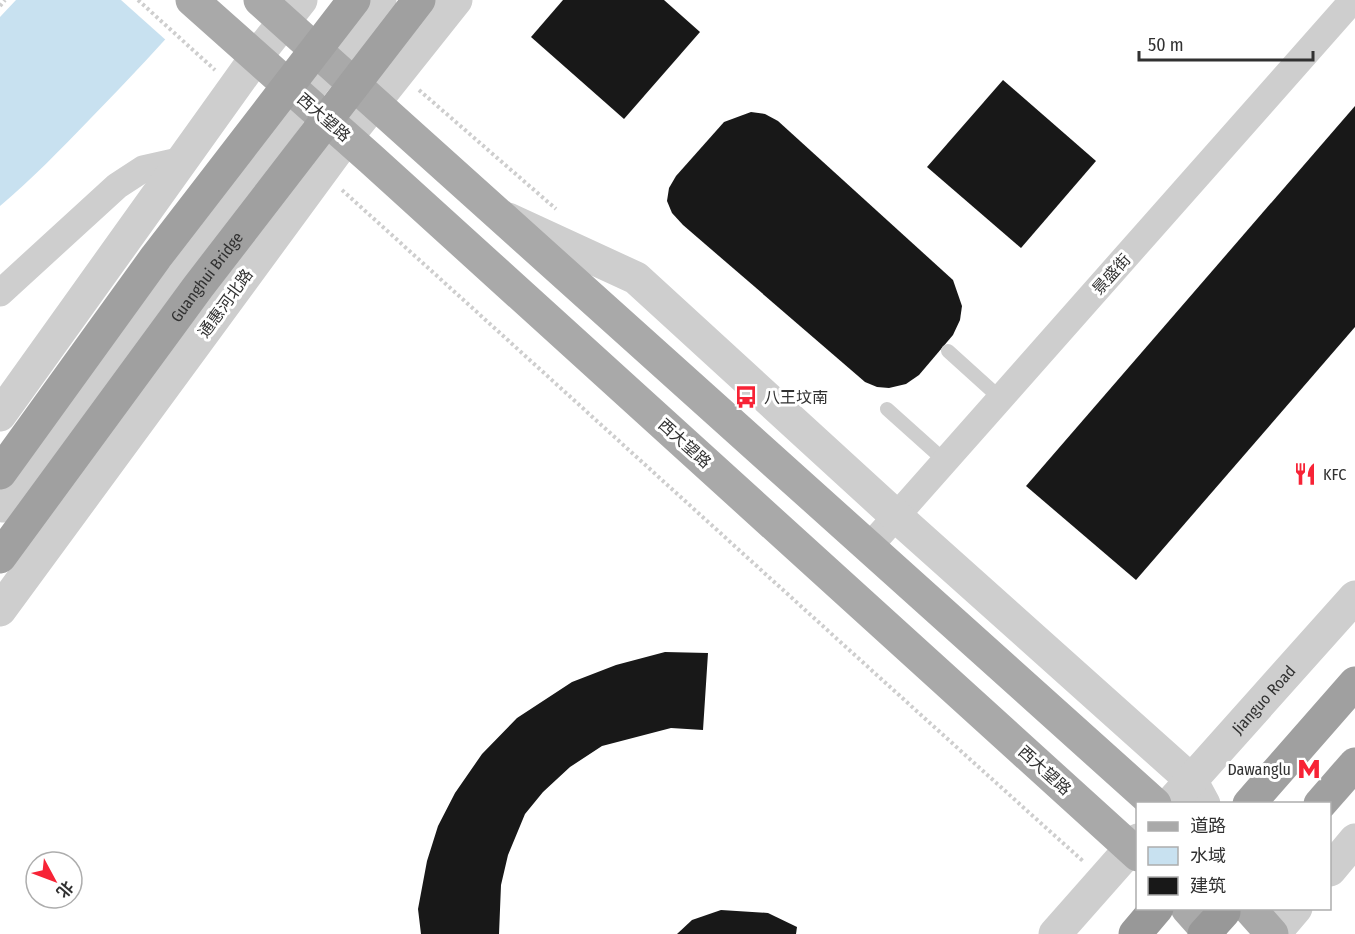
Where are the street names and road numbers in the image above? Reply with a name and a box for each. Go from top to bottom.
street label: 西大望路 [293,89,354,146]
street label: Guanghui Bridge [167,228,247,326]
street label: 景盛街 [1088,250,1134,299]
street label: 通惠河北路 [194,265,257,341]
street label: 西大望路 [655,415,715,472]
street label: Jianguo Road [1228,662,1299,738]
street label: 西大望路 [1015,742,1075,799]

